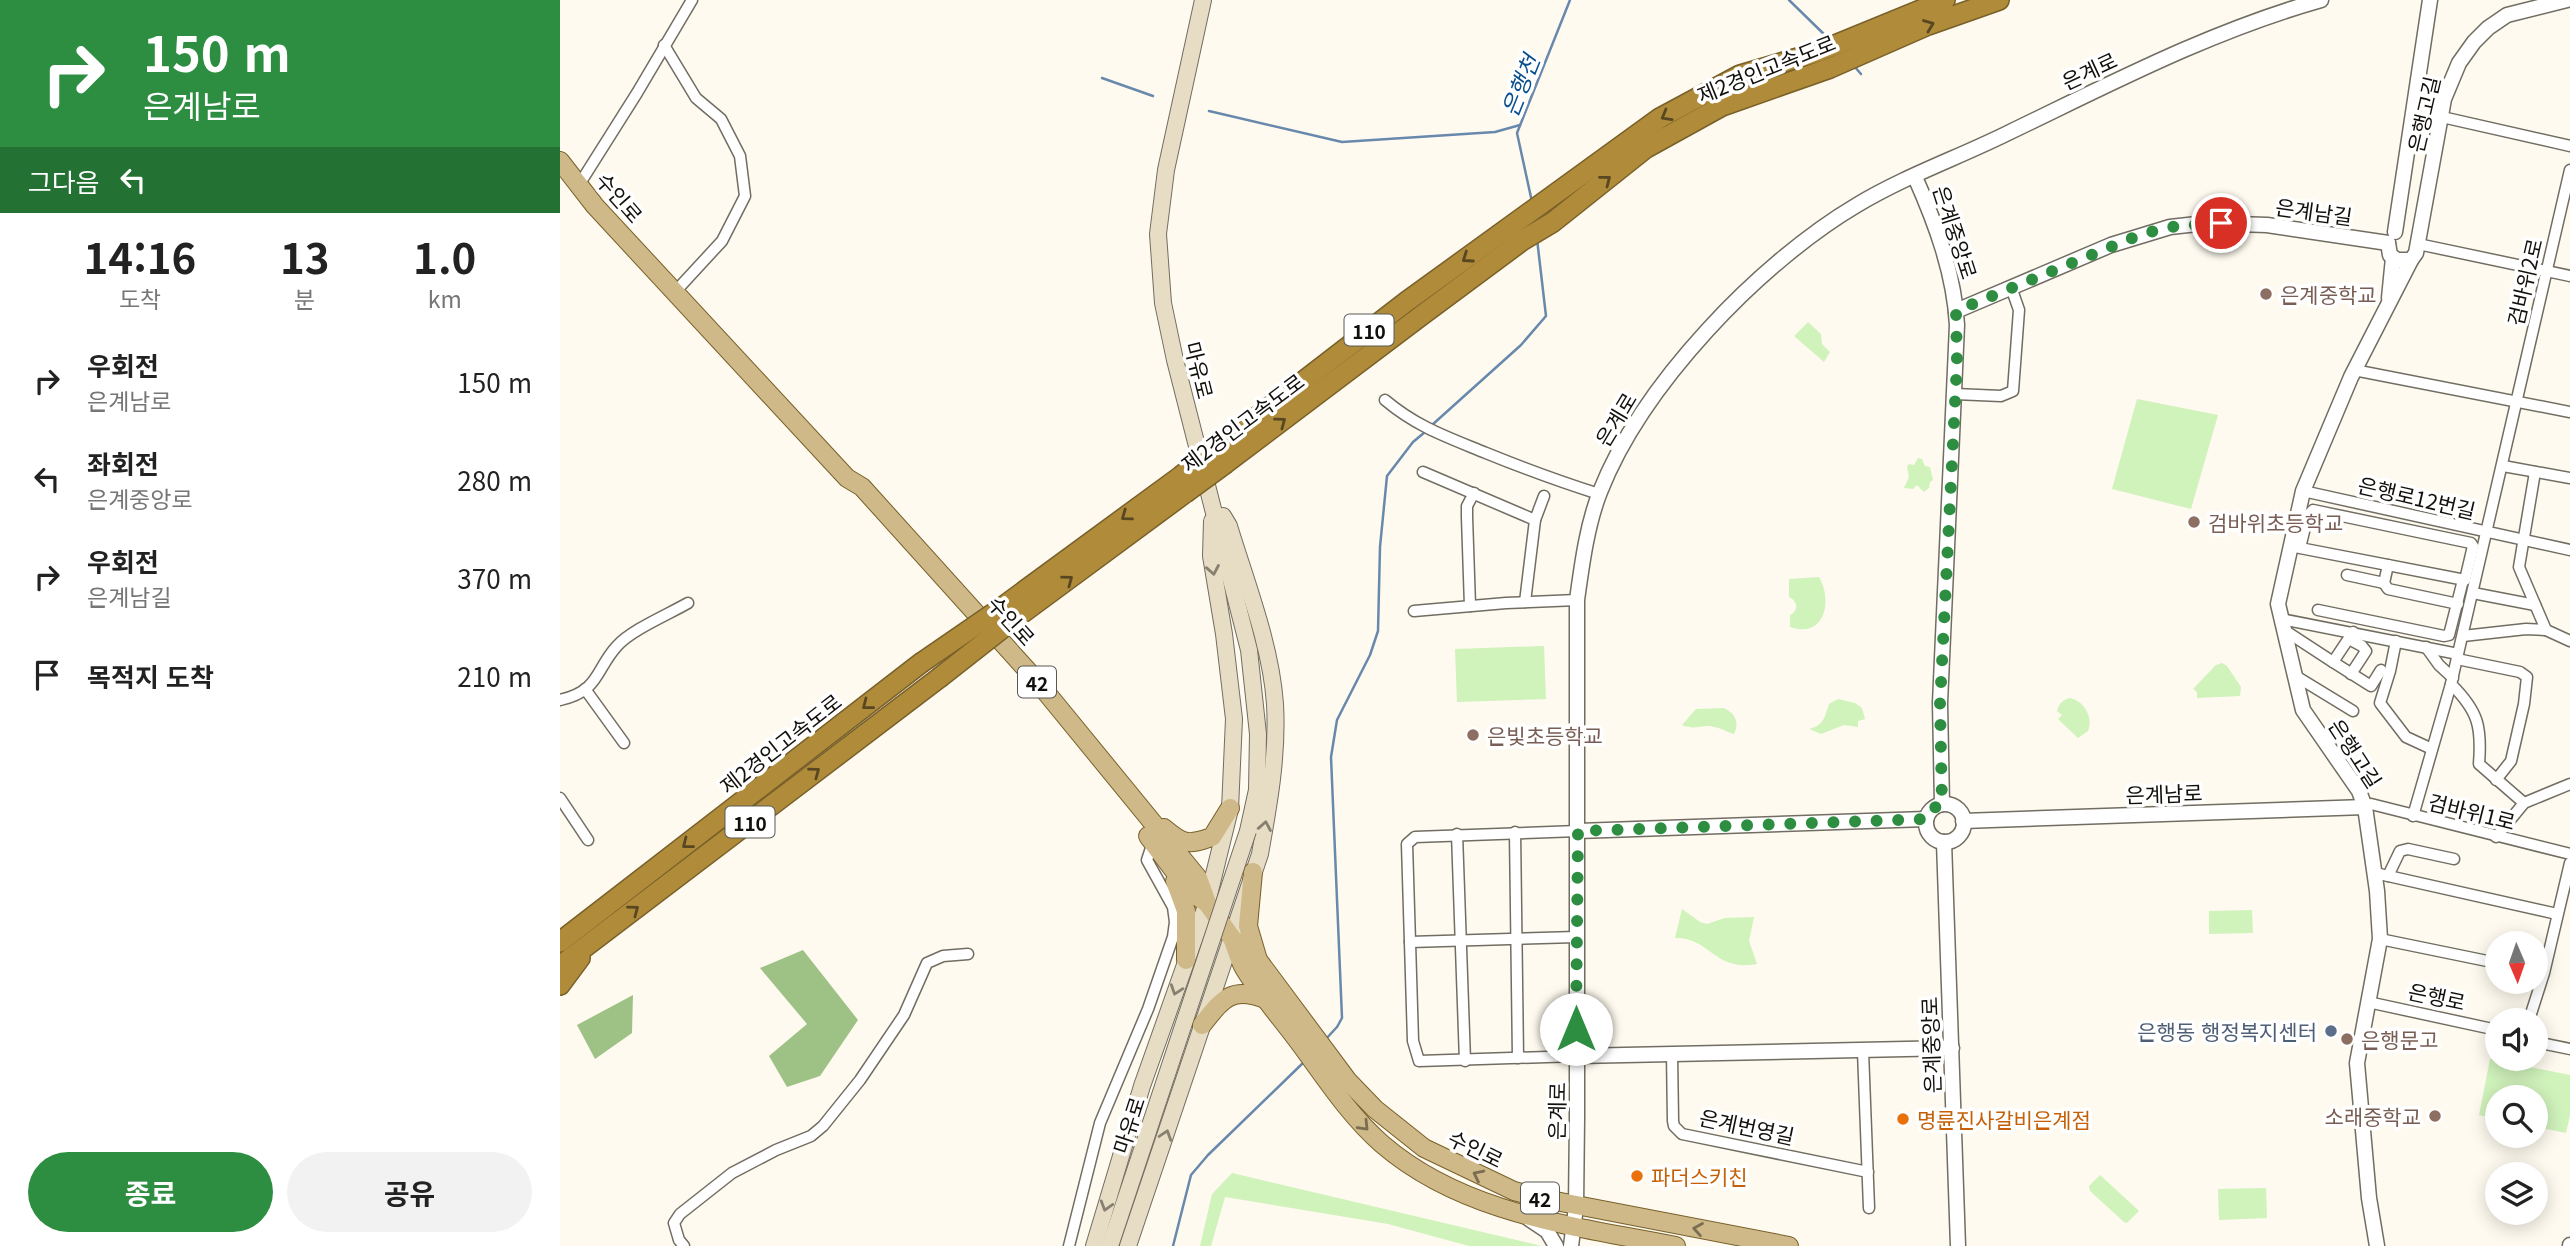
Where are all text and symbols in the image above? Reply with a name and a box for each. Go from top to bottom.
text: 150 m [143,15,291,86]
one-way arrow [1922,20,1934,34]
street label: 제2경인고속도로 [1692,27,1840,109]
icon: right [28,28,119,119]
street label: 은계로 [2056,44,2122,96]
water label: 은행천 [1491,47,1548,121]
street label: 은행고길 [2400,73,2446,155]
text: 은계남로 [143,81,261,127]
one-way arrow [1660,107,1673,120]
icon: left [114,161,152,199]
text: 그다음 [28,162,100,199]
street label: 수인로 [590,165,650,229]
one-way arrow [1599,175,1611,188]
street label: 은계중앙로 [1927,181,1985,283]
street label: 은계남길 [2274,191,2354,231]
pin [2191,193,2251,253]
icon: arrive [2202,204,2240,242]
text: 14:16 [84,225,196,286]
text: 13 [280,225,330,286]
text: 1.0 [413,225,476,286]
street label: 검바위2로 [2499,235,2549,329]
one-way arrow [1462,250,1475,262]
place label: 은계중학교 [2280,279,2377,309]
text: 도착 [119,281,161,315]
text: 분 [294,281,315,315]
text: km [428,281,462,315]
marker: 은계중학교 [2258,286,2274,302]
road number: 110 [1344,314,1394,346]
street label: 마유로 [1178,338,1222,402]
text: 우회전 [87,346,159,383]
icon: right [28,362,66,400]
text: 150 m [457,363,532,400]
street label: 제2경인고속도로 [1174,366,1310,478]
text: 은계남로 [87,383,172,417]
street label: 은계로 [1587,386,1643,452]
one-way arrow [1273,417,1285,430]
text: 좌회전 [87,444,159,481]
icon: left [28,460,66,498]
text: 280 m [457,461,532,498]
street label: 은행로12번길 [2355,469,2479,525]
text: 은계중앙로 [87,481,193,515]
place label: 검바위초등학교 [2208,507,2343,537]
one-way arrow [1122,508,1134,520]
marker: 검바위초등학교 [2186,514,2202,530]
text: 우회전 [87,542,159,579]
icon: right [28,558,66,596]
text: 370 m [457,559,532,596]
one-way arrow [1205,564,1220,575]
one-way arrow [1060,575,1073,588]
text: 은계남길 [87,579,172,613]
street label: 수인로 [981,588,1043,652]
icon: arrive [28,656,66,694]
text: 목적지 도착 [87,657,214,694]
text: 210 m [457,657,532,694]
road number: 42 [1018,666,1056,698]
street label: 제2경인고속도로 [713,686,847,800]
one-way arrow [863,696,875,709]
street label: 은행고길 [2322,712,2390,794]
place label: 은빛초등학교 [1487,720,1603,750]
marker: 은빛초등학교 [1465,727,1481,743]
one-way arrow [807,768,820,781]
street label: 은계남로 [2125,777,2203,809]
street label: 검바위1로 [2425,786,2519,836]
road number: 110 [726,806,774,838]
one-way arrow [1256,820,1271,832]
one-way arrow [683,835,695,848]
one-way arrow [626,906,639,919]
north arrow [2485,931,2548,994]
map controls [2485,931,2548,1225]
street label: 은행로 [2406,975,2468,1017]
one-way arrow [1170,983,1184,995]
position arrow [1539,992,1613,1066]
street label: 은계중앙로 [1913,996,1947,1094]
button: sound [2485,1008,2548,1071]
place label: 은행동 행정복지센터 [2137,1016,2317,1046]
marker: 은행동 행정복지센터 [2323,1023,2339,1039]
place label: 은행문고 [2361,1024,2438,1054]
marker: 은행문고 [2339,1031,2355,1047]
street label: 은계로 [1540,1082,1572,1140]
button: search [2485,1085,2548,1148]
street label: 마유로 [1105,1093,1151,1157]
street label: 은계번영길 [1697,1101,1797,1151]
place label: 소래중학교 [2324,1101,2421,1131]
place label: 명륜진사갈비은계점 [1917,1104,2091,1134]
marker: 소래중학교 [2427,1108,2443,1124]
marker: 명륜진사갈비은계점 [1895,1111,1911,1127]
one-way arrow [1356,1118,1369,1131]
street label: 수인로 [1443,1122,1509,1174]
one-way arrow [1158,1129,1172,1142]
button: 종료 [28,1152,273,1232]
button: 공유 [287,1152,532,1232]
place label: 파더스키친 [1651,1161,1748,1191]
button: layers [2485,1162,2548,1225]
marker: 파더스키친 [1629,1168,1645,1184]
one-way arrow [1473,1169,1485,1183]
road number: 42 [1521,1182,1559,1214]
one-way arrow [1100,1200,1115,1212]
one-way arrow [1692,1223,1704,1238]

